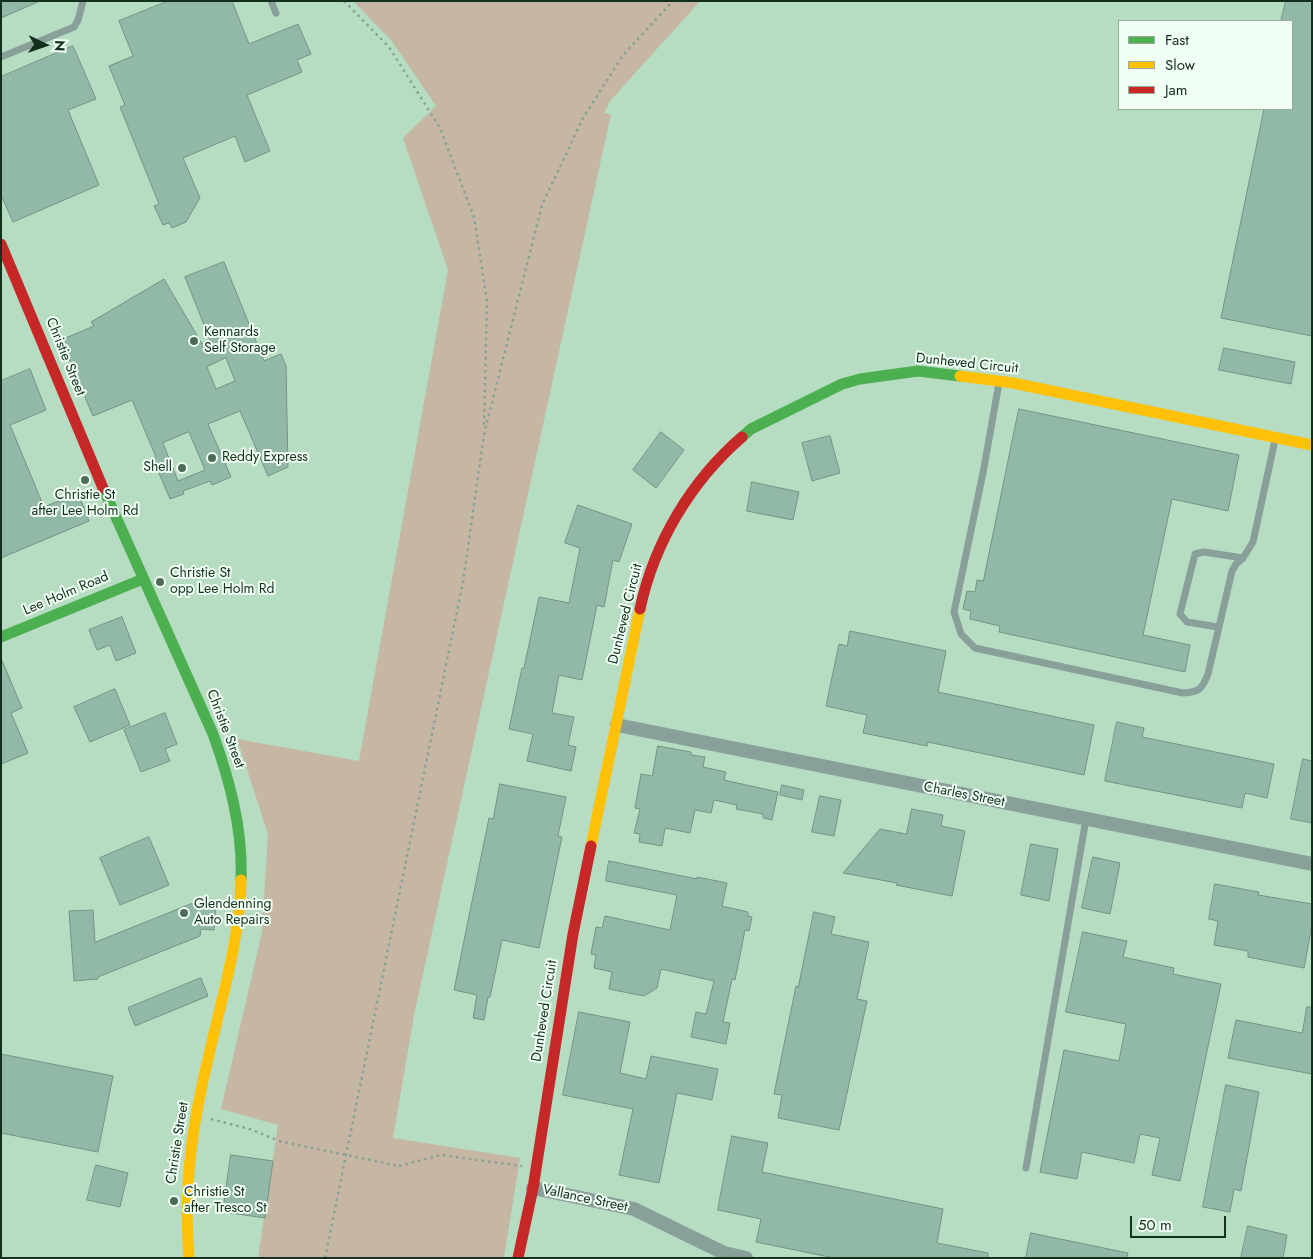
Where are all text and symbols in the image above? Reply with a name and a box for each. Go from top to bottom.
north arrow [20,20,70,70]
legend [1118,20,1293,110]
text: Fast [1165,29,1189,51]
text: N [50,40,70,52]
text: Slow [1165,54,1195,76]
text: Jam [1165,79,1188,101]
street label: Christie Street [42,315,88,399]
place label: Kennards Self Storage [204,325,276,358]
marker: Kennards Self Storage [188,335,200,347]
street label: Dunheved Circuit [915,350,1019,378]
place label: Reddy Express [222,450,308,466]
marker: Reddy Express [206,452,218,464]
place label: Shell [143,460,172,476]
marker: Shell [176,462,188,474]
marker: Christie St after Lee Holm Rd [79,474,91,486]
place label: Christie St after Lee Holm Rd [31,488,139,520]
street label: Dunheved Circuit [605,562,647,666]
place label: Christie St opp Lee Holm Rd [170,566,275,598]
street label: Lee Holm Road [21,568,111,620]
marker: Christie St opp Lee Holm Rd [154,576,166,588]
street label: Christie Street [202,687,248,771]
street label: Charles Street [922,779,1006,811]
place label: Glendenning Auto Repairs [194,897,271,930]
marker: Glendenning Auto Repairs [178,907,190,919]
street label: Dunheved Circuit [529,959,561,1063]
street label: Christie Street [163,1101,193,1185]
street label: Vallance Street [541,1182,629,1216]
place label: Christie St after Tresco St [184,1185,267,1218]
marker: Christie St after Tresco St [168,1195,180,1207]
scale bar [1133,1206,1229,1238]
text: 50 m [1138,1214,1172,1236]

